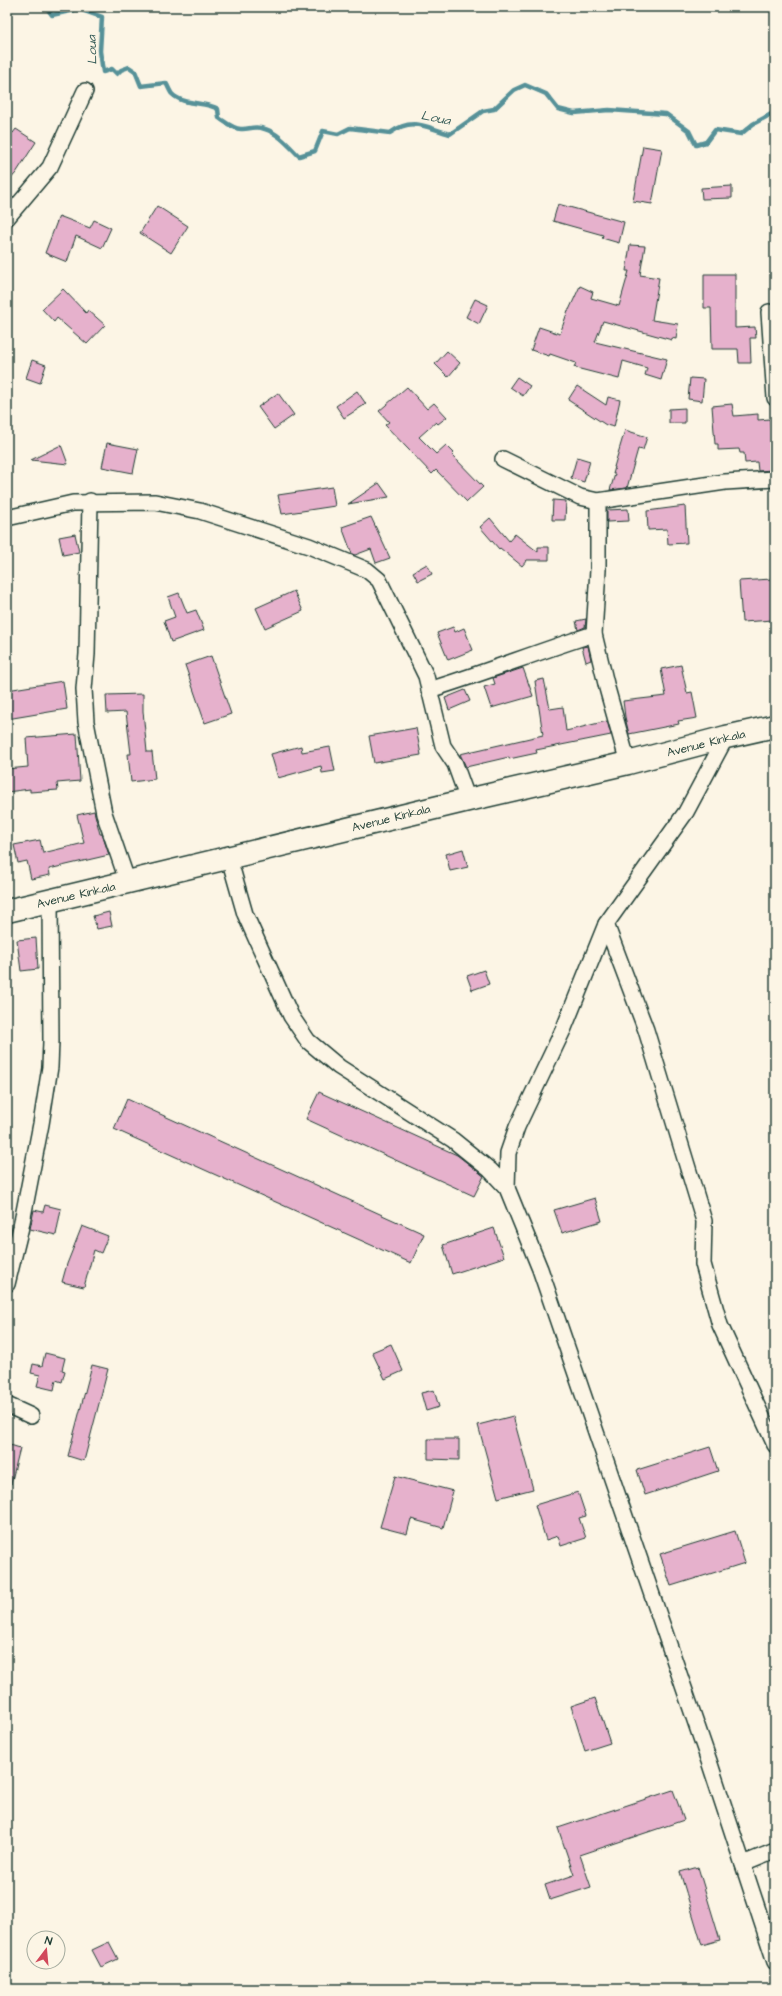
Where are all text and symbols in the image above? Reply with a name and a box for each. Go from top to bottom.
water label: Loua [82,34,102,65]
water label: Loua [420,106,453,130]
street label: Avenue Kinkala [665,726,747,761]
street label: Avenue Kinkala [350,801,432,836]
street label: Avenue Kinkala [35,878,117,913]
north arrow [26,1930,66,1970]
text: N [43,1933,54,1949]

